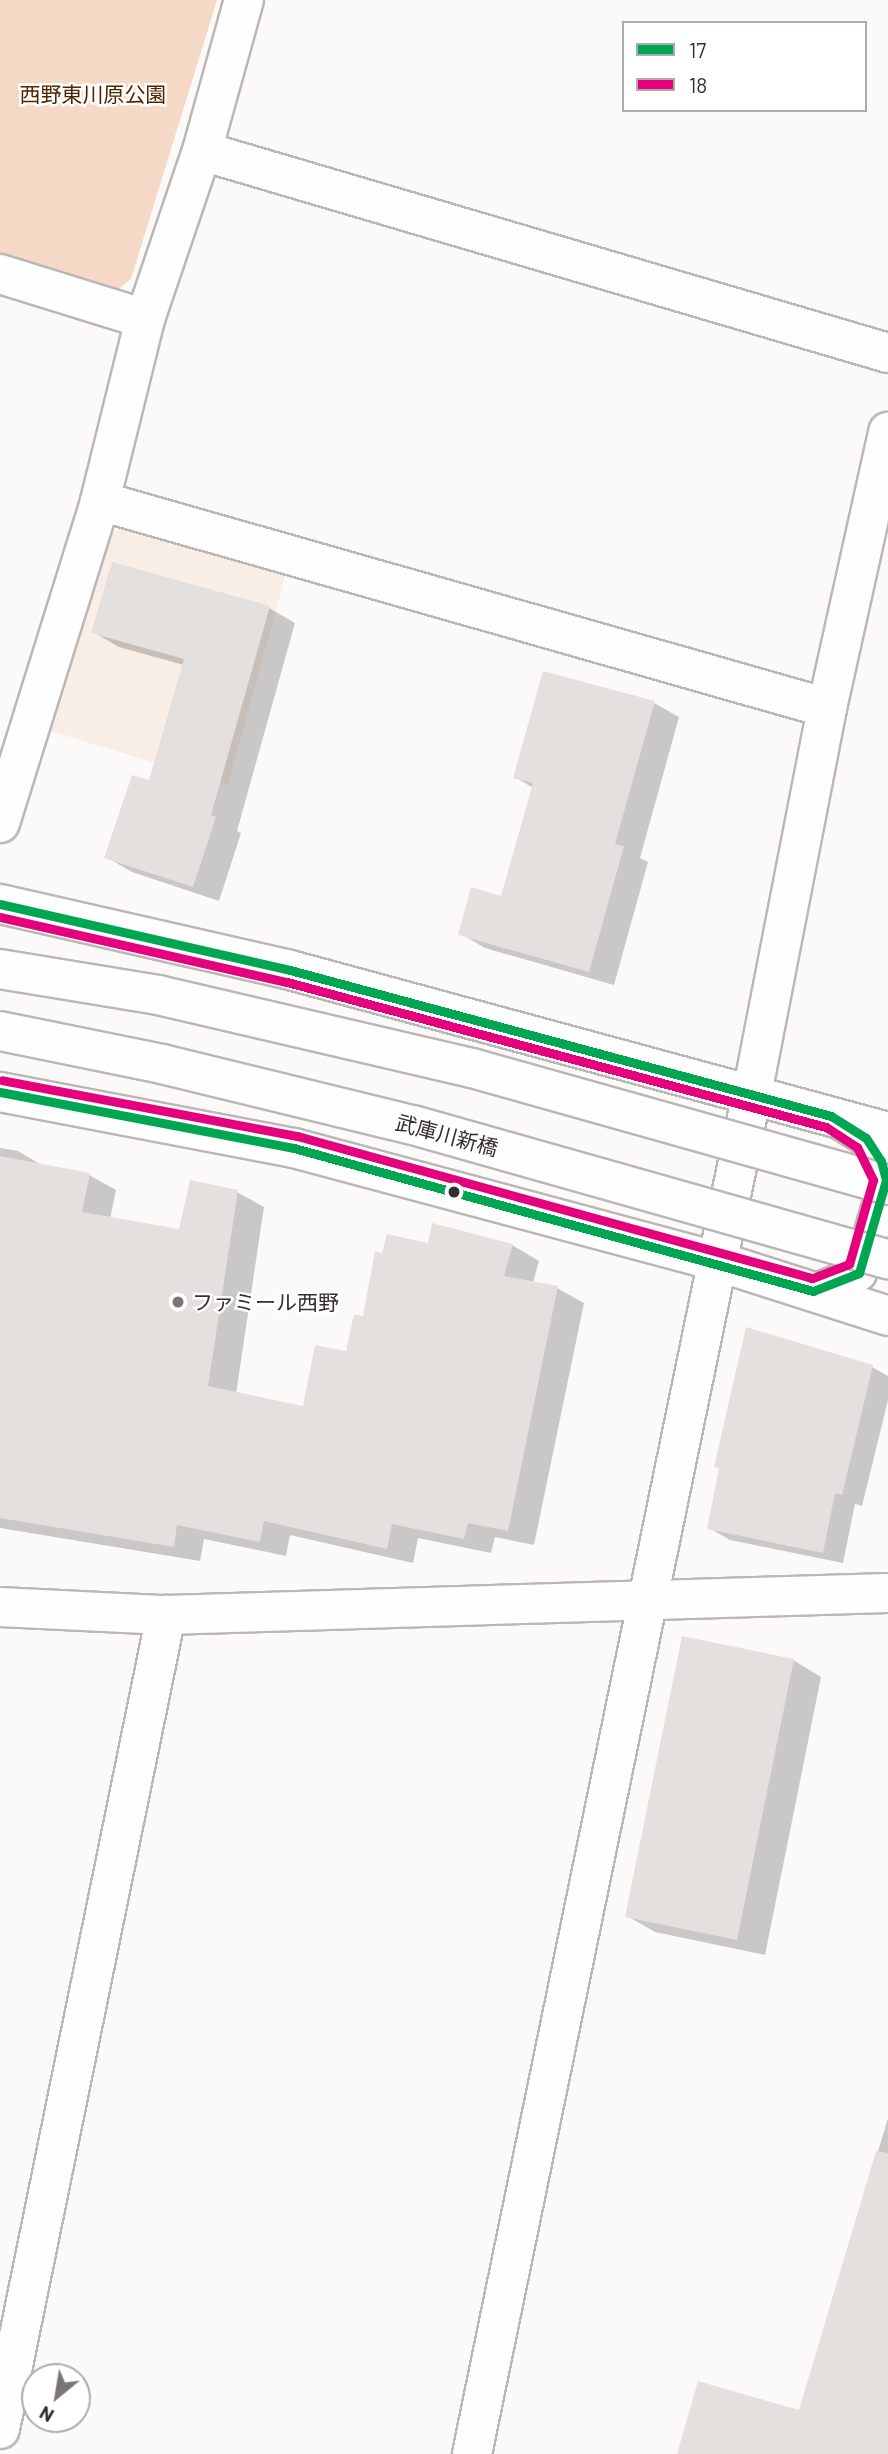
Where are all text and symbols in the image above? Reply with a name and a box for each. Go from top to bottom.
legend [622,21,867,112]
text: 17 [689,37,706,62]
text: 18 [689,72,707,97]
park label: 西野東川原公園 [20,81,166,107]
street label: 武庫川新橋 [393,1109,501,1161]
unlabelled marker [447,1185,461,1199]
place label: ファミール西野 [192,1289,339,1315]
marker: ファミール西野 [170,1294,186,1310]
north arrow [21,2363,91,2433]
text: N [35,2402,57,2428]

